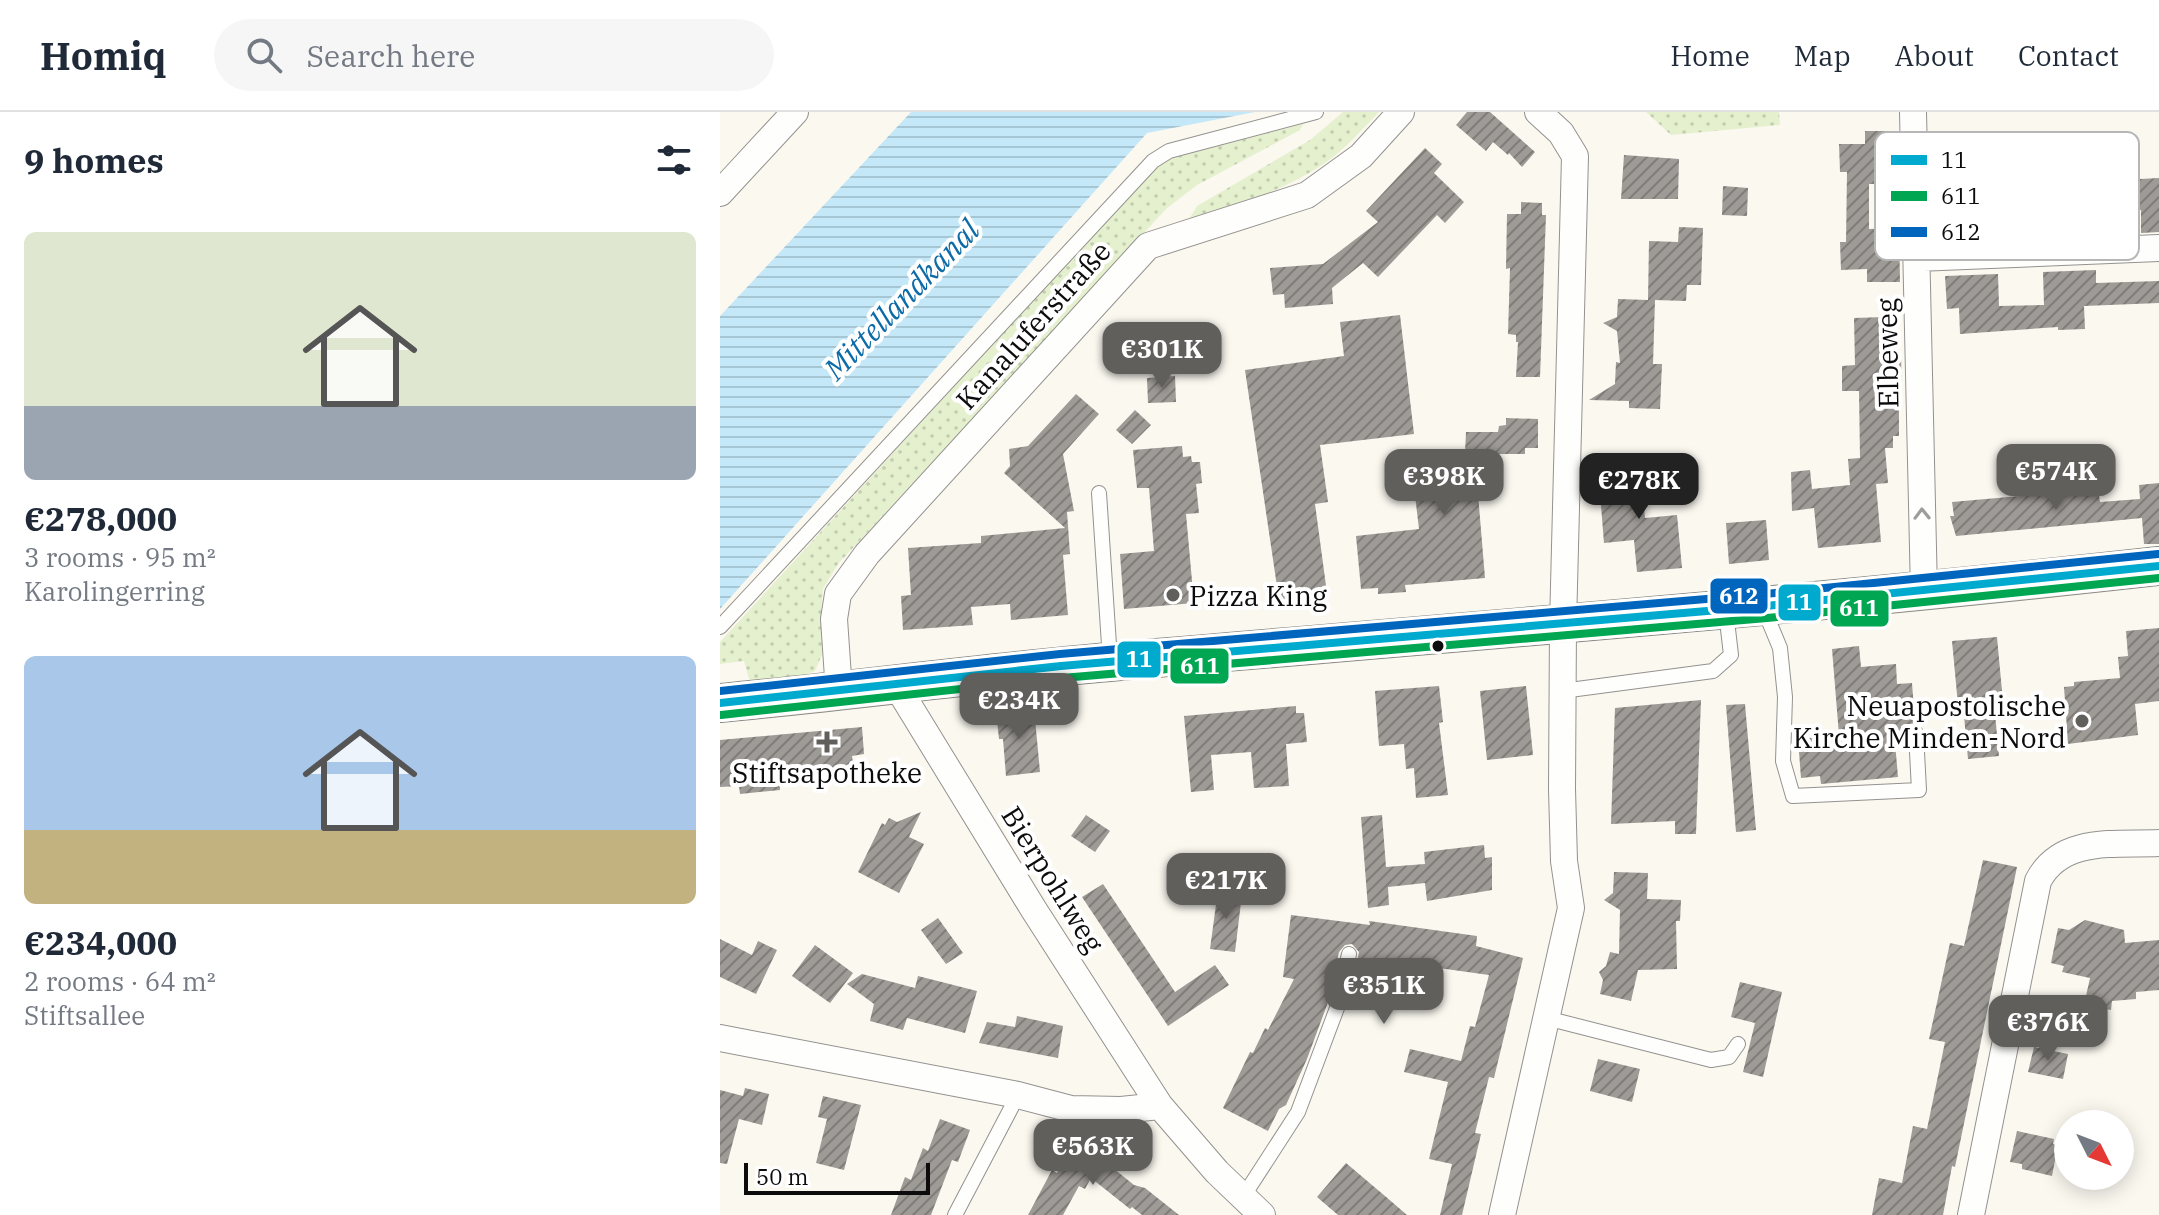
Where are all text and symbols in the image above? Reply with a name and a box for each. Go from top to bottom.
search box [214,19,774,91]
text: Homiq [40,31,166,80]
icon: search [242,33,286,77]
text: Search here [306,36,475,75]
text: Home [1670,37,1750,74]
text: Map [1794,37,1851,74]
text: About [1895,37,1974,74]
text: Contact [2018,37,2119,74]
legend [1875,132,2139,260]
text: 9 homes [24,138,164,182]
icon: filters [652,138,696,182]
text: 11 [1941,145,1967,174]
text: 611 [1941,181,1981,210]
water label: Mittellandkanal [814,210,988,388]
text: 612 [1941,217,1981,246]
street label: Kanaluferstraße [948,233,1118,417]
icon: home [288,284,432,428]
street label: Elbeweg [1868,298,1906,408]
pin: €301K [1106,322,1218,390]
text: €301K [1121,331,1203,365]
pin: €574K [2000,444,2112,512]
pin: €398K [1388,449,1500,517]
pin: €278K [1583,453,1695,521]
text: €574K [2015,453,2097,487]
text: €398K [1403,458,1485,492]
text: €278K [1598,462,1680,496]
text: €278,000 [24,496,177,540]
one-way arrow [1913,507,1931,520]
text: 3 rooms · 95 m² [24,540,216,574]
text: Karolingerring [24,574,205,608]
place label: Pizza King [1189,577,1327,614]
line badge: 612 [1709,577,1769,615]
text: 612 [1719,581,1759,610]
line badge: 11 [1777,583,1822,622]
marker: Pizza King [1164,586,1182,604]
text: 11 [1786,587,1812,616]
line badge: 611 [1829,589,1890,628]
text: 611 [1839,593,1879,622]
unlabelled marker [1430,638,1446,654]
line badge: 11 [1116,640,1162,679]
text: 11 [1126,644,1152,673]
line badge: 611 [1169,647,1230,685]
text: 611 [1180,651,1220,680]
pin: €234K [963,673,1075,741]
text: €234K [978,682,1060,716]
place label: Neuapostolische Kirche Minden-Nord [1793,687,2066,756]
icon: home [288,708,432,852]
marker: Neuapostolische Kirche Minden-Nord [2073,712,2091,730]
marker: Stiftsapotheke [818,733,836,751]
place label: Stiftsapotheke [732,754,922,791]
street label: Bierpohlweg [993,799,1113,959]
pin: €217K [1170,853,1282,921]
text: €217K [1185,862,1267,896]
text: €234,000 [24,920,177,964]
pin: €351K [1328,958,1440,1026]
text: 2 rooms · 64 m² [24,964,216,998]
text: €351K [1343,967,1425,1001]
pin: €376K [1992,995,2104,1063]
text: Stiftsallee [24,998,145,1032]
text: €376K [2007,1004,2089,1038]
north arrow [2054,1110,2134,1190]
map controls [2054,1110,2134,1190]
pin: €563K [1037,1119,1149,1187]
text: €563K [1052,1128,1134,1162]
scale bar [744,1159,930,1195]
text: 50 m [756,1162,808,1191]

